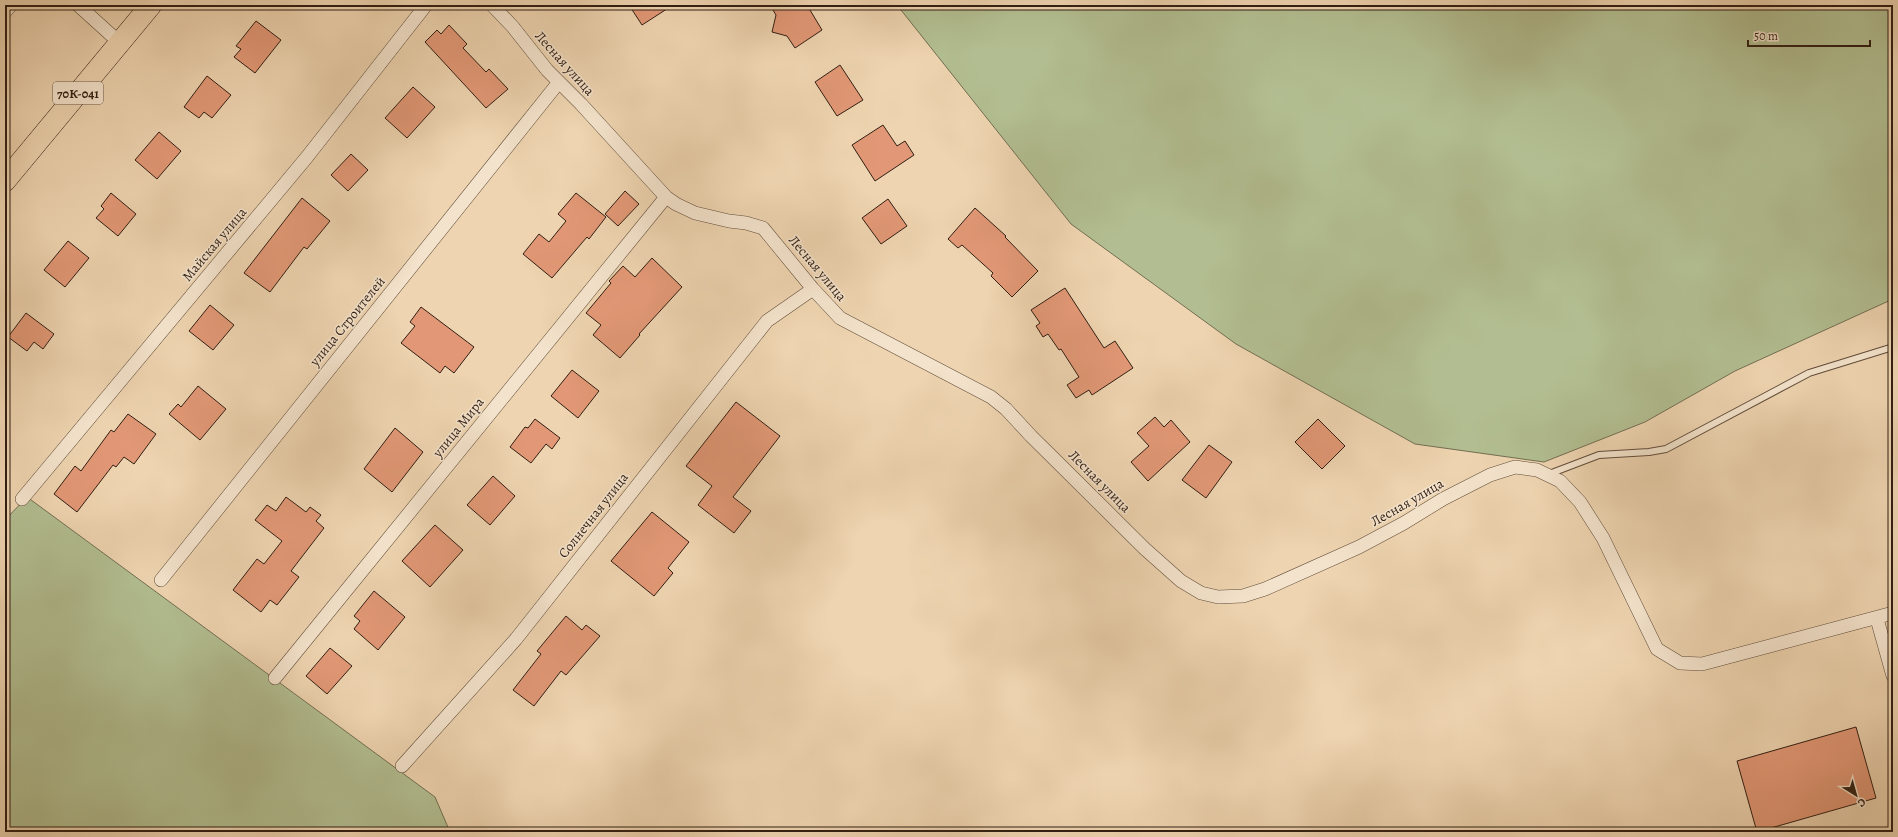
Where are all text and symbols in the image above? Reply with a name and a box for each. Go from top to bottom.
scale bar [1748,22,1870,48]
street label: Лесная улица [530,27,599,100]
text: 50 m [1754,28,1778,44]
road number: 70К-041 [53,82,103,104]
street label: Майская улица [178,203,251,285]
street label: Лесная улица [784,231,851,306]
street label: улица Строителей [305,272,389,371]
street label: улица Мира [428,393,489,462]
street label: Лесная улица [1064,446,1135,517]
street label: Солнечная улица [554,468,633,562]
street label: Лесная улица [1367,474,1448,531]
north arrow [1836,775,1876,815]
text: С [1854,795,1869,811]

